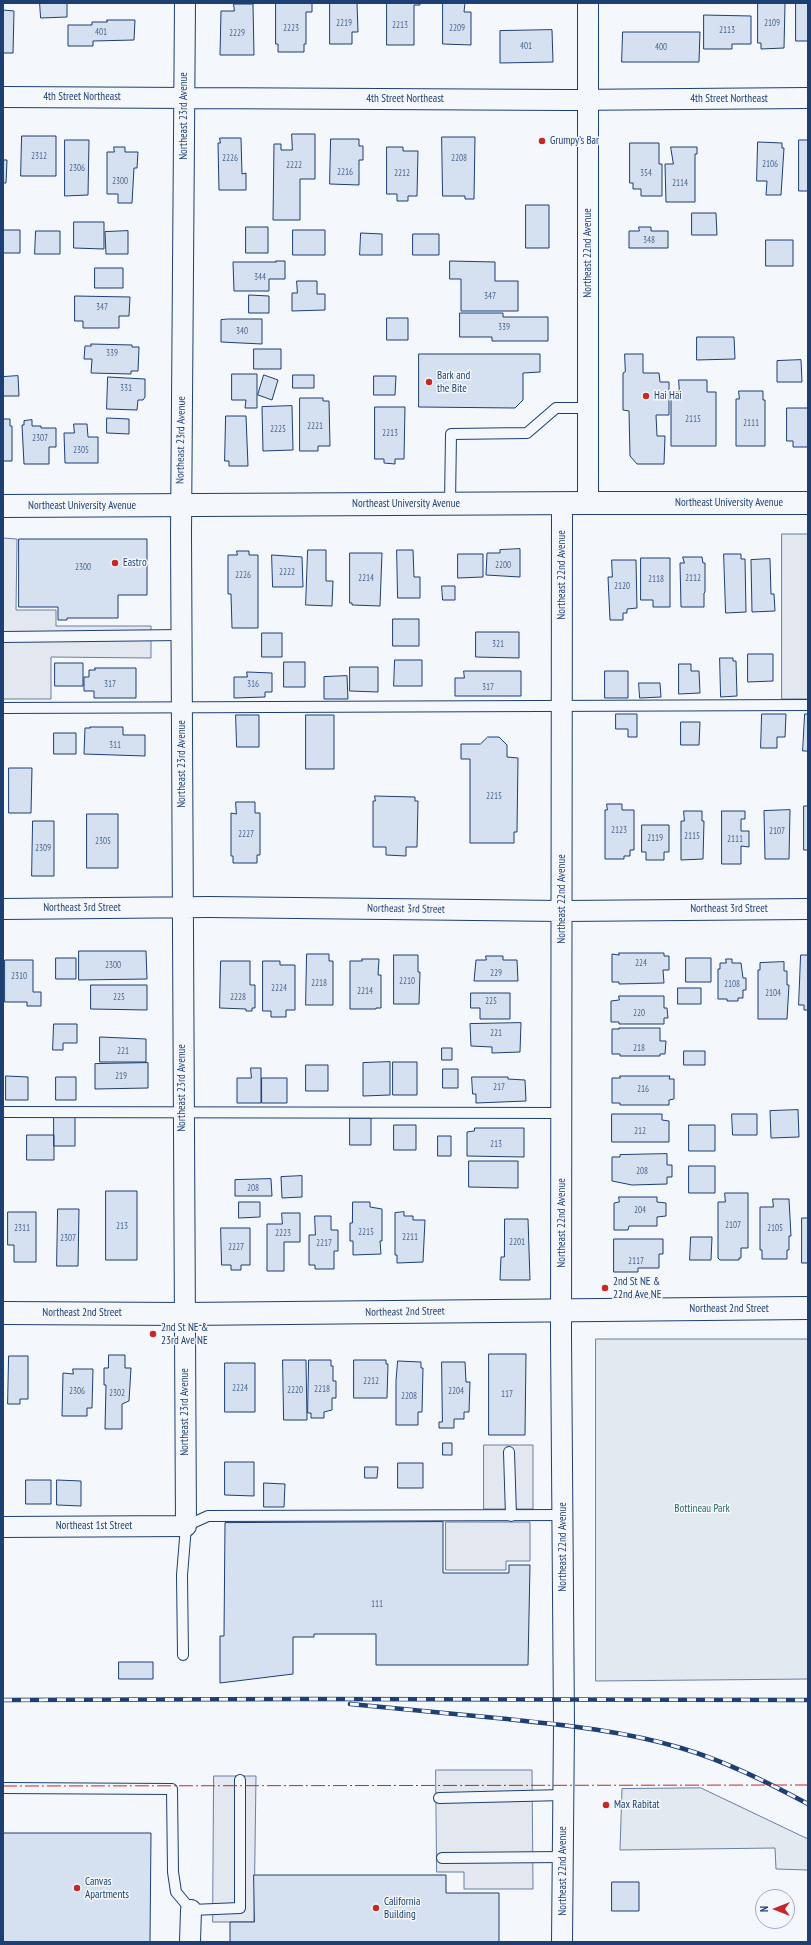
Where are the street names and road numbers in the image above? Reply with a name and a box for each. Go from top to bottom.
street label: Northeast 23rd Avenue [177,72,191,160]
street label: 4th Street Northeast [43,90,121,104]
street label: 4th Street Northeast [366,92,444,106]
street label: 4th Street Northeast [690,92,768,106]
street label: Northeast 22nd Avenue [581,208,595,298]
street label: Northeast 23rd Avenue [174,396,188,484]
street label: Northeast University Avenue [675,496,783,510]
street label: Northeast University Avenue [352,497,460,511]
street label: Northeast University Avenue [28,499,136,513]
street label: Northeast 22nd Avenue [555,530,569,620]
street label: Northeast 23rd Avenue [175,720,189,808]
street label: Northeast 22nd Avenue [555,854,569,944]
street label: Northeast 3rd Street [43,901,121,915]
street label: Northeast 3rd Street [367,902,445,916]
street label: Northeast 3rd Street [690,902,768,916]
street label: Northeast 23rd Avenue [175,1044,189,1132]
street label: Northeast 22nd Avenue [555,1178,569,1268]
street label: Northeast 2nd Street [689,1302,769,1316]
street label: Northeast 2nd Street [365,1305,445,1319]
street label: Northeast 2nd Street [42,1306,122,1320]
street label: Northeast 23rd Avenue [178,1368,192,1456]
street label: Northeast 22nd Avenue [556,1502,570,1592]
street label: Northeast 1st Street [56,1519,132,1533]
street label: Northeast 22nd Avenue [556,1826,570,1916]

